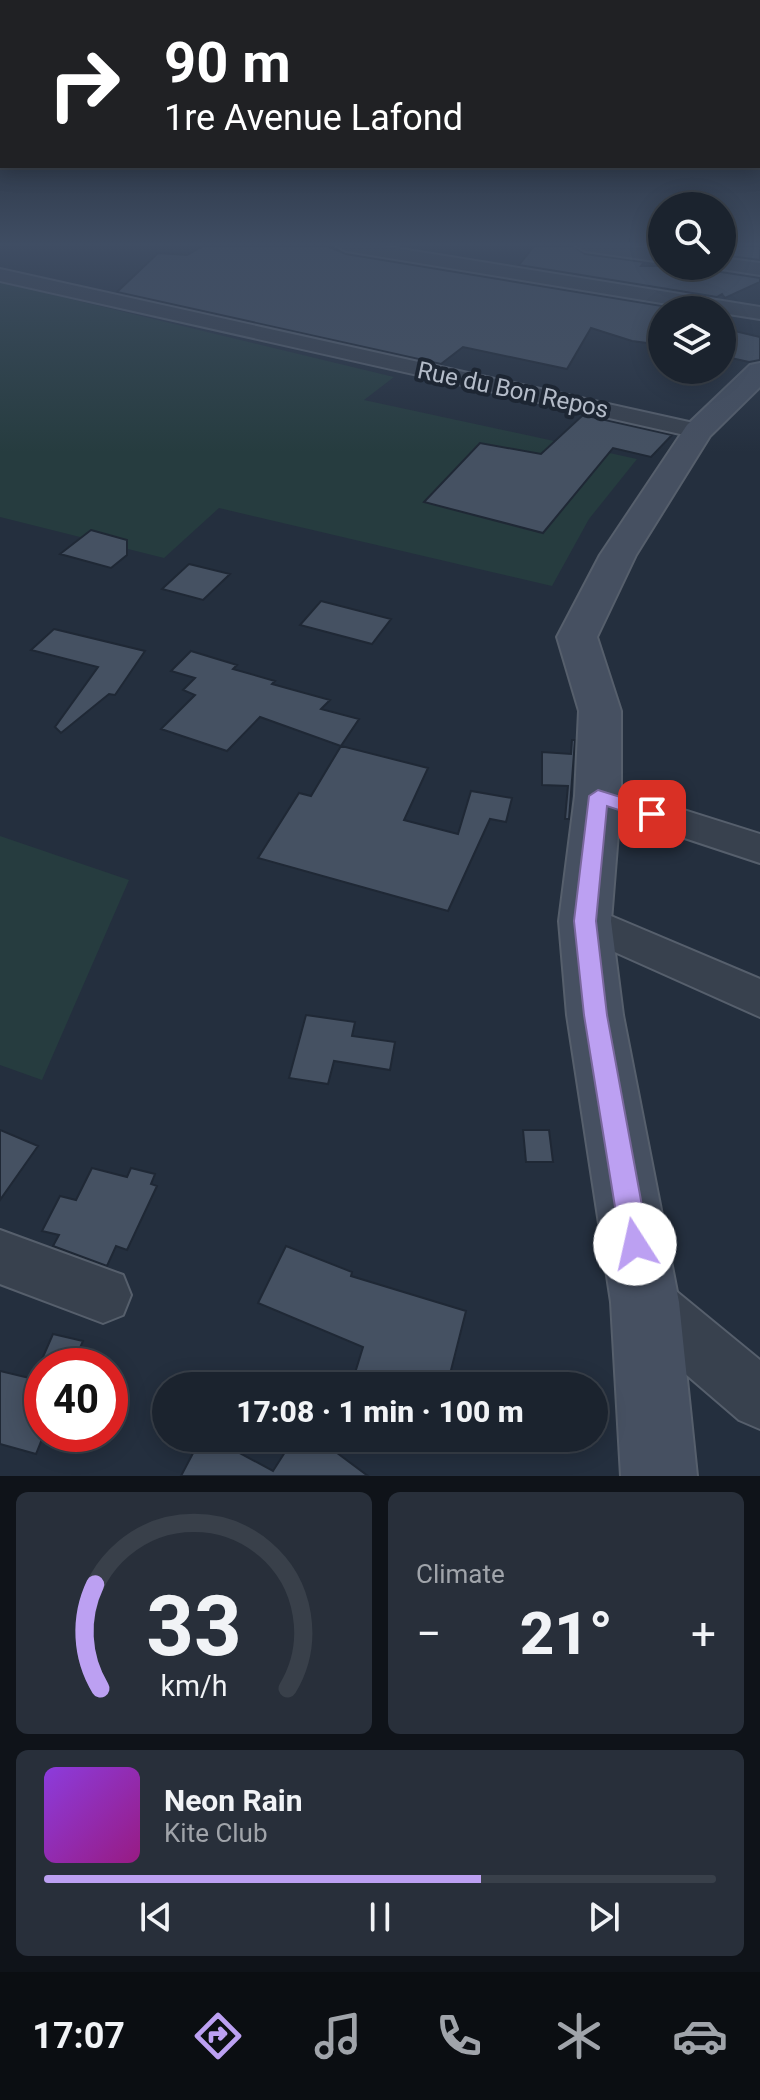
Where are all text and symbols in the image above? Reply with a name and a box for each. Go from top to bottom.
text: 90 m [164,30,291,96]
icon: right [32,32,136,136]
text: 1re Avenue Lafond [164,97,463,139]
map controls [648,192,736,384]
button: search [648,192,736,280]
button: layers [648,296,736,384]
street label: Rue du Bon Repos [415,356,611,424]
pin [618,780,686,848]
icon: arrive [630,792,674,836]
position arrow [593,1202,677,1286]
speed limit sign: 40 [24,1348,128,1452]
text: 17:08 · 1 min · 100 m [236,1394,524,1429]
text: Climate [416,1559,505,1589]
text: 33 [146,1578,242,1675]
text: 21° [520,1598,613,1669]
text: − [416,1608,441,1660]
text: + [691,1608,716,1660]
text: km/h [160,1669,228,1703]
text: Neon Rain [164,1783,303,1818]
text: Kite Club [164,1818,268,1848]
icon: previous [134,1895,178,1939]
icon: pause [358,1895,402,1939]
icon: next [582,1895,626,1939]
icon: directions [190,2008,246,2064]
icon: music [310,2008,366,2064]
icon: phone [431,2008,487,2064]
icon: climate [551,2008,607,2064]
icon: car [672,2008,728,2064]
text: 17:07 [32,2015,125,2057]

